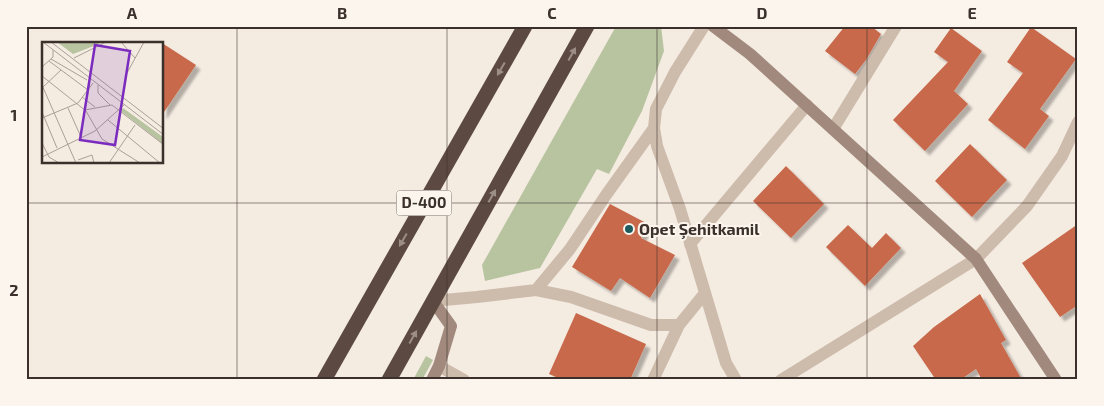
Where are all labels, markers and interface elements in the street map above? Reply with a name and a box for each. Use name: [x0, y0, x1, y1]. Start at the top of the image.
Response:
text: A: [127, 3, 138, 22]
text: B: [337, 3, 347, 22]
text: C: [547, 3, 557, 22]
text: D: [757, 3, 768, 22]
text: E: [967, 3, 977, 22]
inset map: [42, 42, 164, 164]
one-way arrow: [567, 47, 576, 60]
one-way arrow: [496, 62, 505, 75]
text: 1: [11, 105, 17, 124]
one-way arrow: [488, 189, 497, 202]
road number: D-400: [396, 190, 452, 216]
place label: Opet Şehitkamil: [639, 219, 760, 240]
marker: Opet Şehitkamil: [623, 223, 635, 235]
one-way arrow: [399, 234, 408, 247]
text: 2: [9, 280, 19, 299]
one-way arrow: [409, 330, 417, 345]

